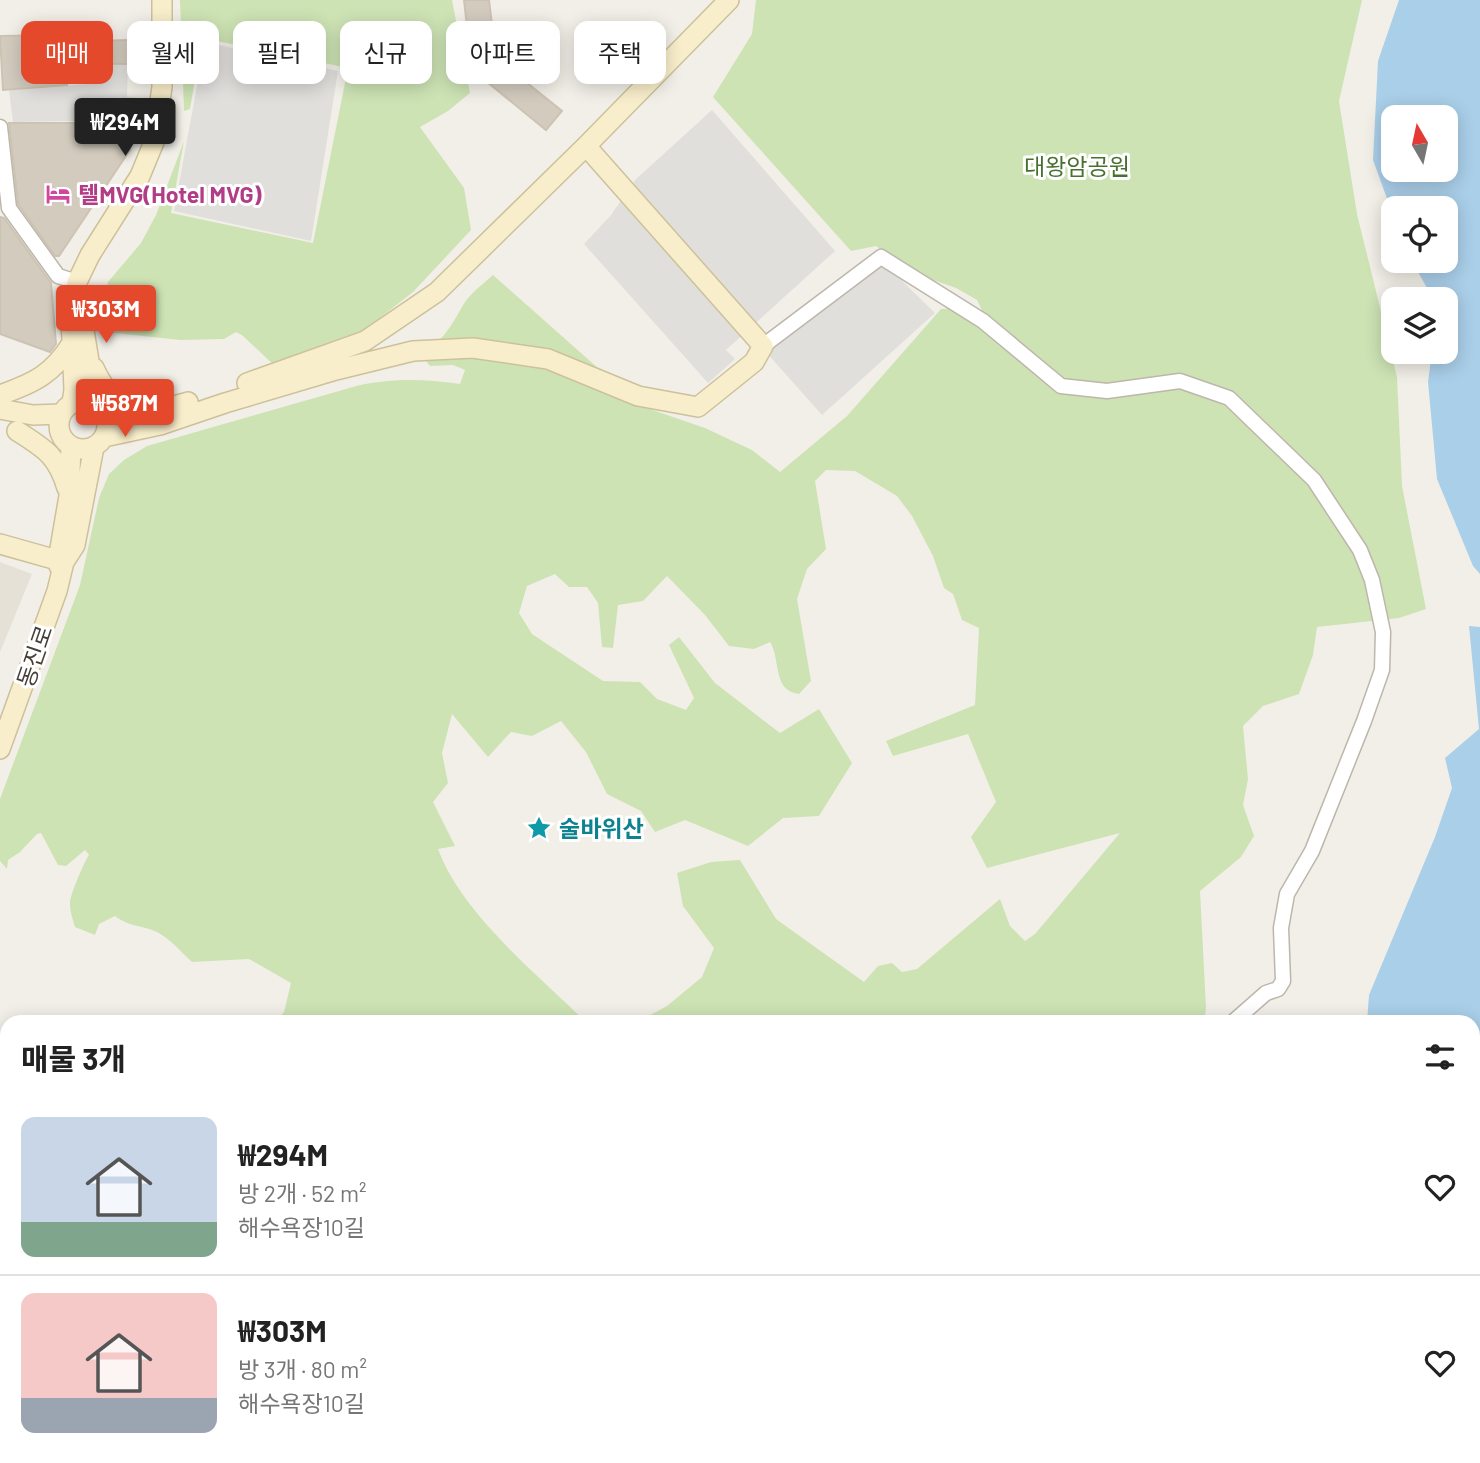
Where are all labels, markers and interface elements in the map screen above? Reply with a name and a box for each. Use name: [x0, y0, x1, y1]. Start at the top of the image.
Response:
chip: 매매: [21, 21, 113, 84]
chip: 월세: [127, 21, 219, 84]
chip: 필터: [233, 21, 326, 84]
chip: 신규: [340, 21, 432, 84]
chip: 아파트: [446, 21, 560, 84]
chip: 주택: [574, 21, 666, 84]
pin: ₩294M: [76, 99, 174, 158]
north arrow: [1381, 105, 1458, 182]
map controls: [1381, 105, 1458, 364]
text: ₩294M: [90, 107, 160, 135]
park label: 대왕암공원: [1024, 152, 1130, 180]
hotel icon: 텔MVG(Hotel MVG): [44, 180, 72, 208]
place label: 텔MVG(Hotel MVG): [78, 180, 262, 208]
button: locate: [1381, 196, 1458, 273]
pin: ₩303M: [57, 286, 155, 345]
button: layers: [1381, 287, 1458, 364]
text: ₩303M: [72, 294, 140, 322]
pin: ₩587M: [76, 380, 174, 439]
text: ₩587M: [92, 388, 158, 416]
street label: 동진로: [10, 621, 58, 691]
place icon: 술바위산: [525, 814, 553, 842]
place label: 술바위산: [559, 814, 644, 842]
icon: filters: [1421, 1038, 1459, 1076]
text: 매물 3개: [21, 1040, 126, 1076]
text: ₩294M: [238, 1136, 328, 1172]
icon: home: [77, 1145, 161, 1229]
icon: heart: [1421, 1168, 1459, 1206]
text: 방 2개 · 52 m²: [238, 1179, 367, 1207]
text: 해수욕장10길: [238, 1213, 365, 1241]
text: ₩303M: [238, 1312, 327, 1348]
icon: home: [77, 1321, 161, 1405]
icon: heart: [1421, 1344, 1459, 1382]
text: 방 3개 · 80 m²: [238, 1355, 367, 1383]
text: 해수욕장10길: [238, 1389, 365, 1417]

